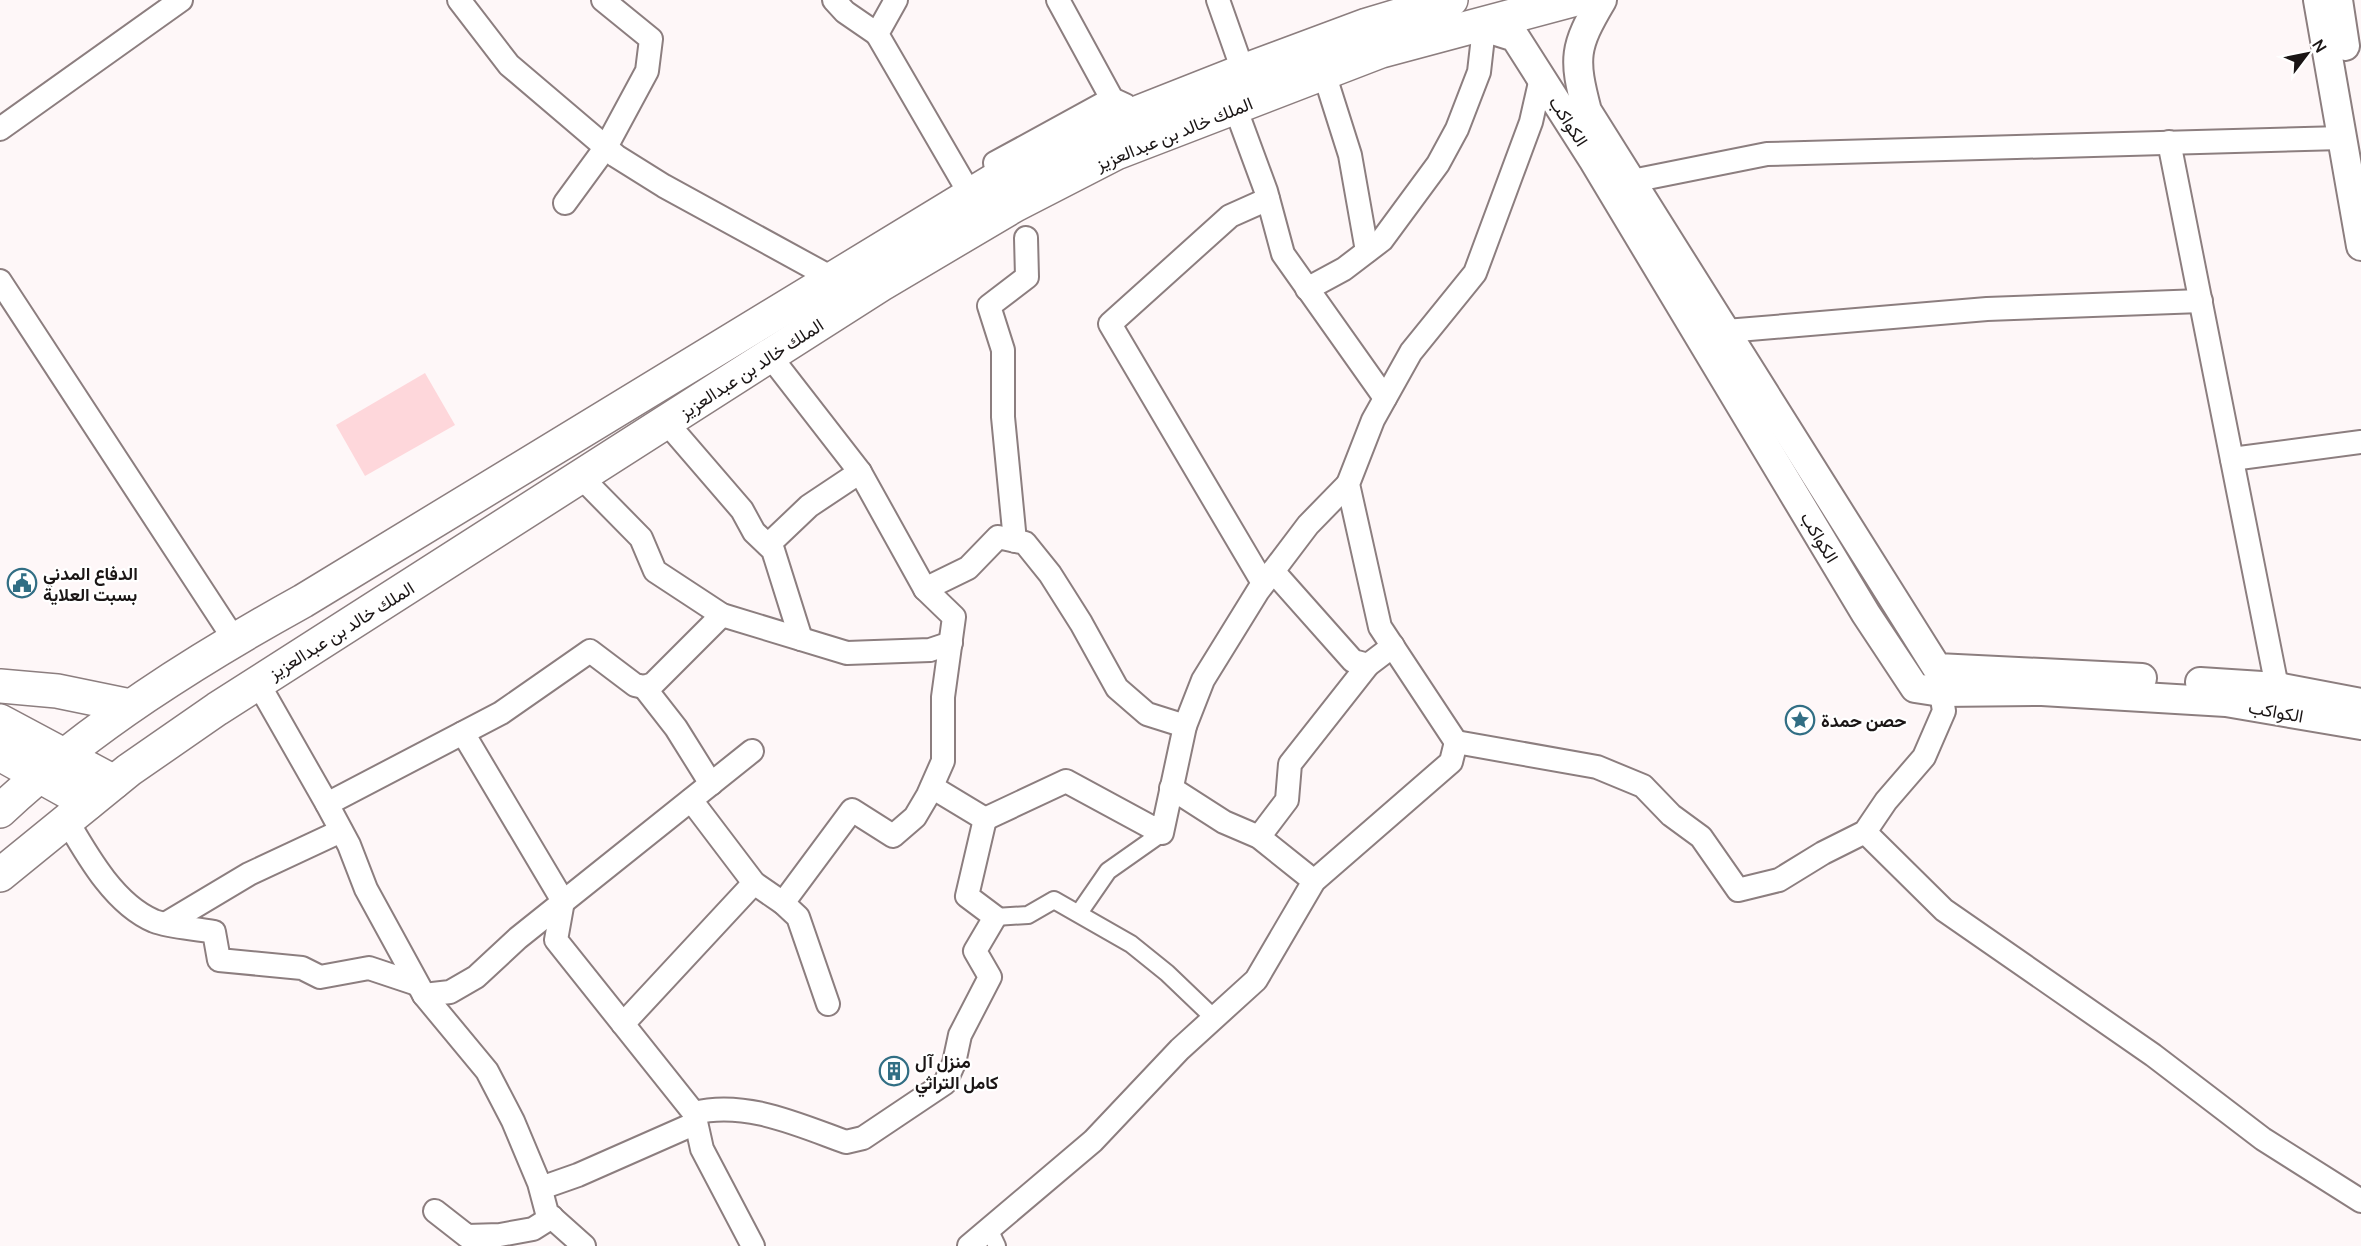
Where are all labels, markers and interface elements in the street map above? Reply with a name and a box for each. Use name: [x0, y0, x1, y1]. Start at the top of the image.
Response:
north arrow: [2277, 24, 2337, 84]
text: N: [2307, 35, 2332, 57]
street label: الملك خالد بن عبدالعزيز: [1091, 91, 1256, 176]
street label: الكواكب: [1544, 91, 1594, 151]
street label: الملك خالد بن عبدالعزيز: [673, 312, 828, 424]
street label: الكواكب: [1795, 507, 1845, 567]
place label: الدفاع المدني بسبت العلاية: [43, 561, 138, 606]
public building icon: الدفاع المدني بسبت العلاية: [6, 567, 38, 599]
street label: الملك خالد بن عبدالعزيز: [263, 575, 418, 685]
street label: الكواكب: [2247, 694, 2305, 728]
place icon: حصن حمدة: [1784, 704, 1816, 736]
place label: حصن حمدة: [1821, 708, 1907, 732]
place label: منزل آل كامل التراثي: [915, 1049, 998, 1098]
building icon: منزل آل كامل التراثي: [878, 1055, 910, 1087]

